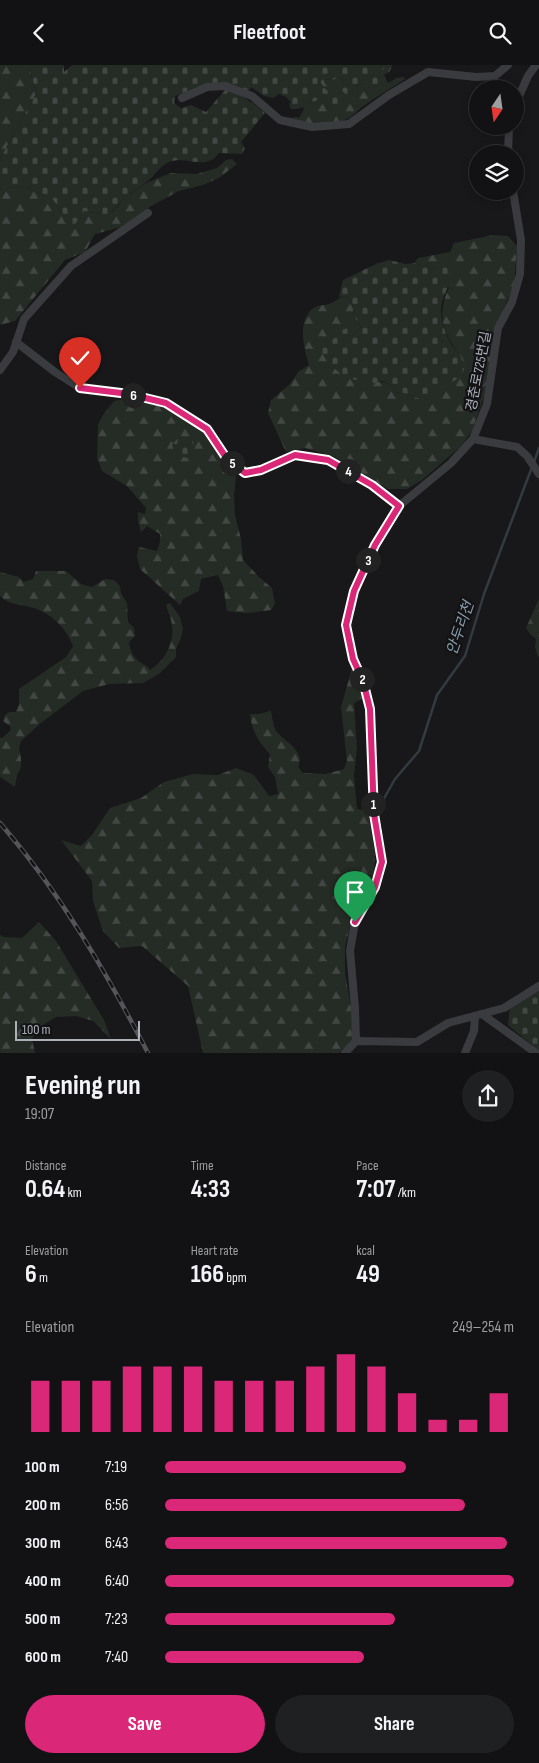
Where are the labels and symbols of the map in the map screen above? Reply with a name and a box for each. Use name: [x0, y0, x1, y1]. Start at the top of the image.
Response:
north arrow: [469, 80, 524, 135]
street label: 경춘로725번길: [462, 330, 495, 413]
pin: [59, 337, 101, 388]
pin: 6: [120, 383, 146, 407]
pin: 5: [220, 451, 244, 475]
pin: 4: [336, 459, 360, 483]
pin: 3: [356, 547, 380, 573]
water label: 안두리천: [443, 597, 479, 657]
pin: 2: [350, 667, 374, 691]
pin: 1: [360, 791, 386, 817]
pin: [334, 871, 376, 922]
scale bar: [15, 1018, 140, 1041]

